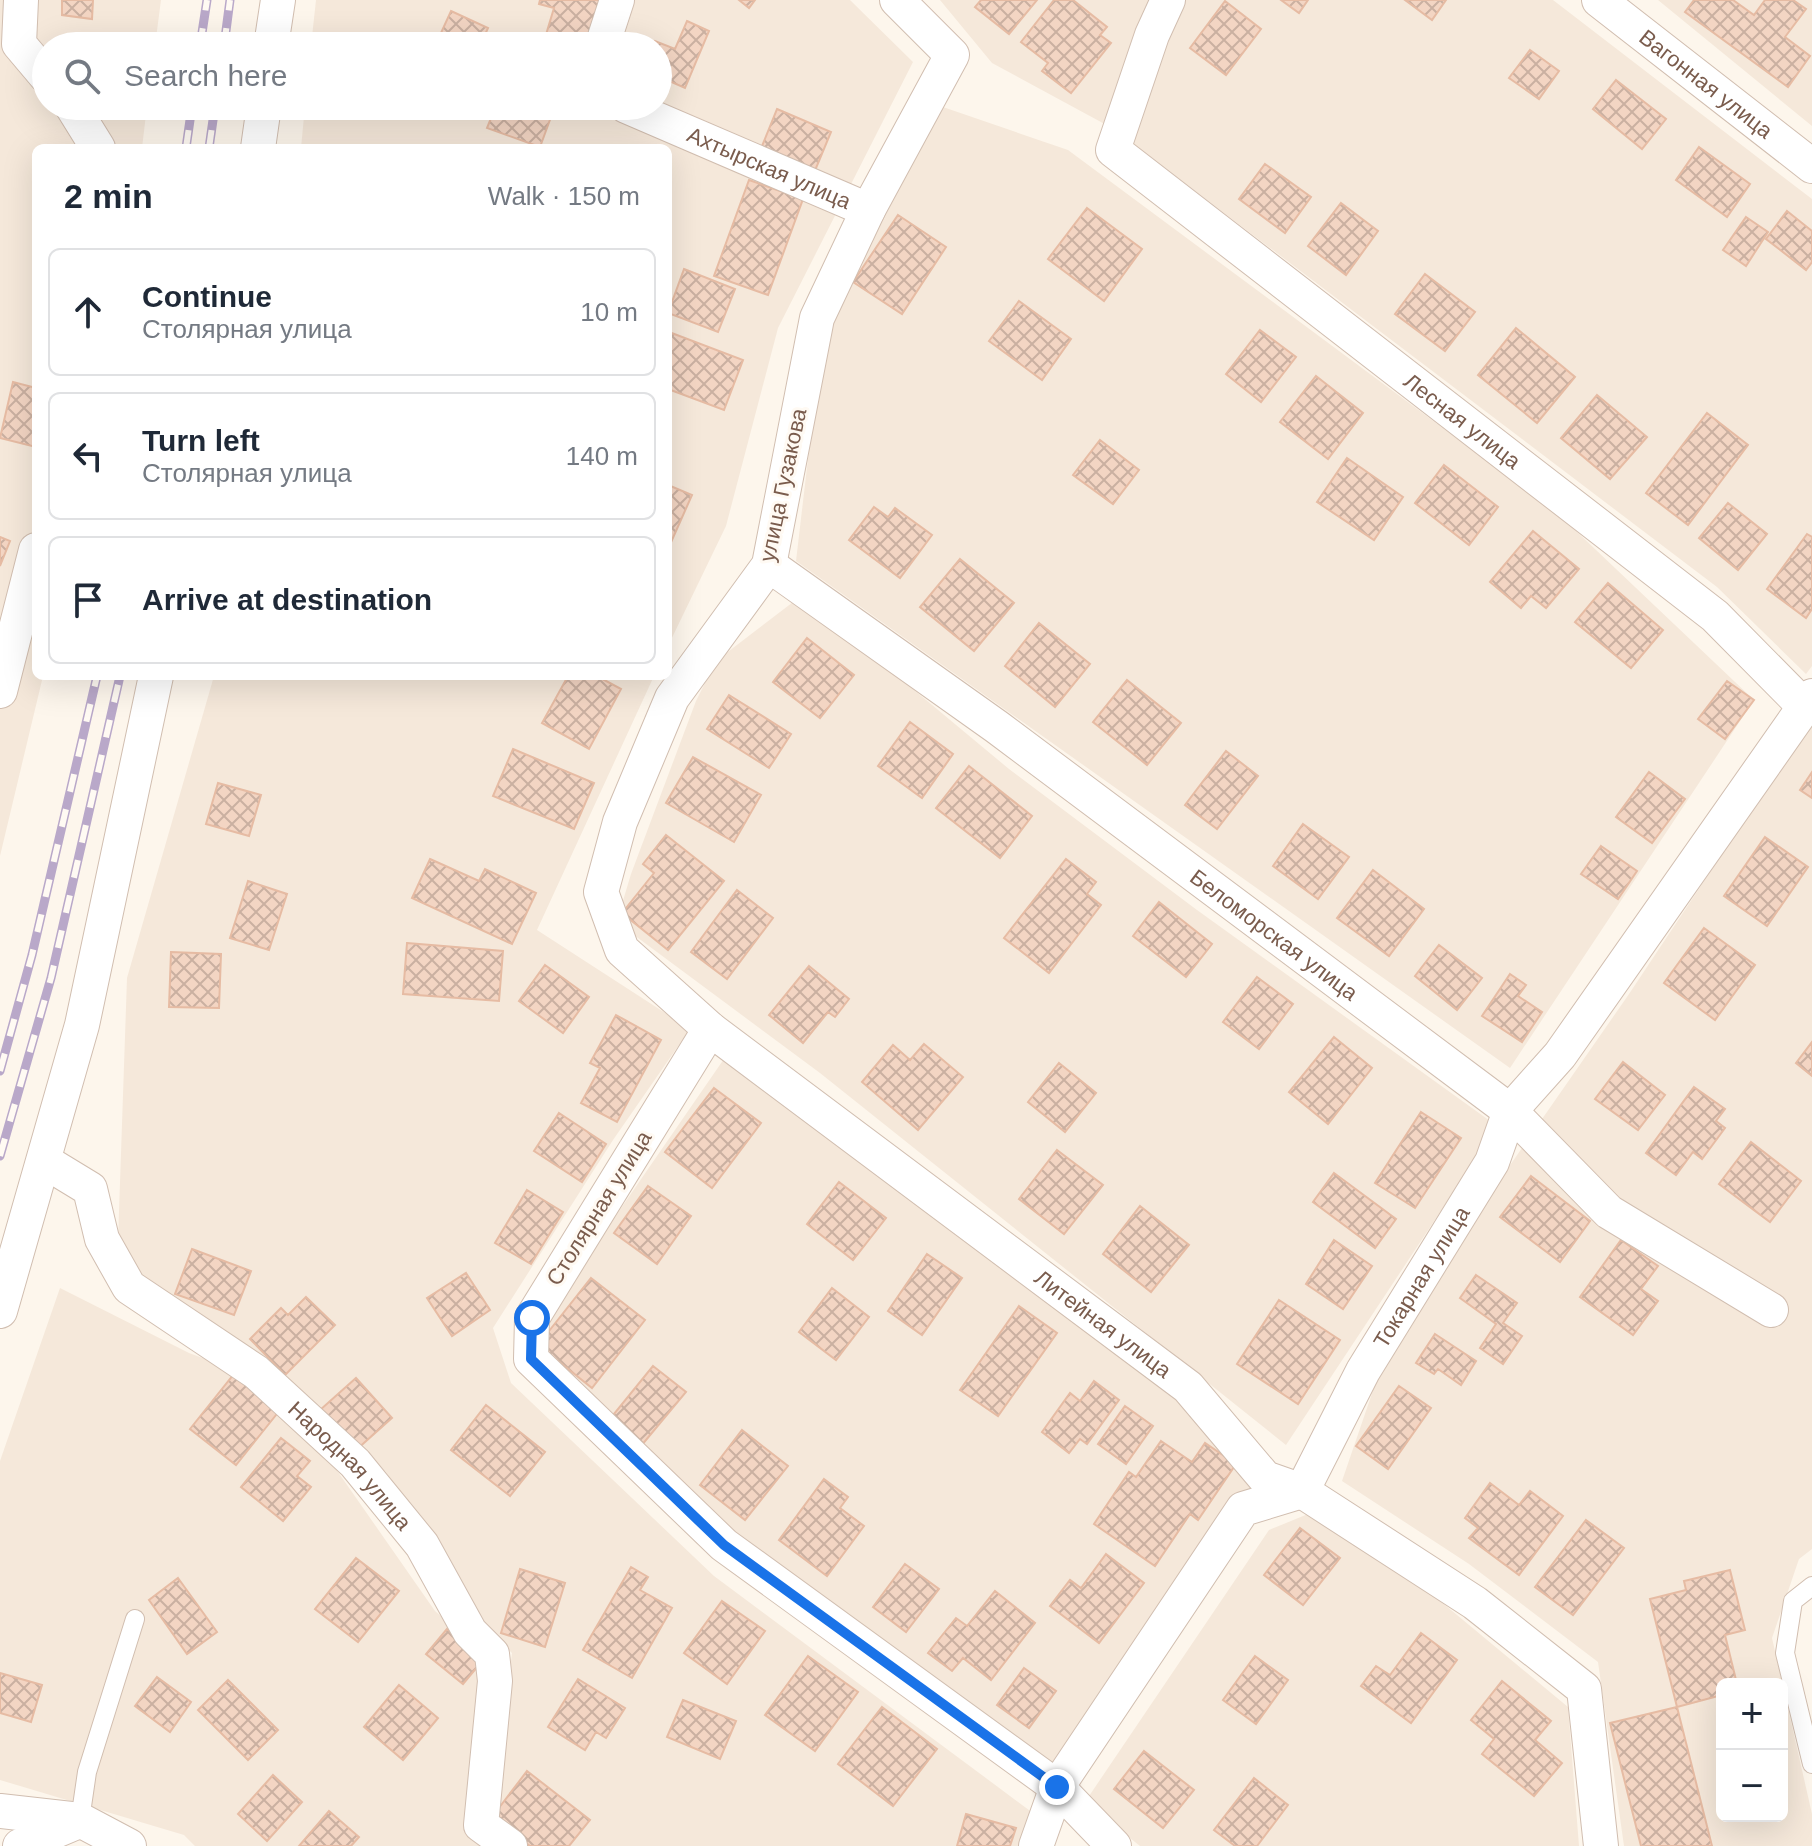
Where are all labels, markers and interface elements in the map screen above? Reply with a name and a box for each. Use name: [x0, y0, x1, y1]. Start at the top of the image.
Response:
street label: Вагонная улица: [1635, 24, 1778, 144]
search box: [32, 32, 672, 120]
icon: search: [60, 54, 104, 98]
text: Search here: [124, 59, 287, 92]
street label: Ахтырская улица: [684, 121, 856, 214]
text: 2 min: [64, 177, 153, 215]
text: Walk · 150 m: [488, 181, 640, 211]
text: Continue: [142, 280, 272, 313]
icon: ahead: [66, 290, 110, 334]
text: 10 m: [580, 297, 638, 327]
text: Столярная улица: [142, 314, 352, 344]
street label: Лесная улица: [1399, 368, 1526, 474]
street label: улица Гузакова: [755, 405, 812, 564]
text: Turn left: [142, 424, 260, 457]
icon: left: [66, 434, 110, 478]
text: 140 m: [566, 441, 638, 471]
text: Столярная улица: [142, 458, 352, 488]
icon: arrive: [66, 578, 110, 622]
text: Arrive at destination: [142, 583, 432, 616]
street label: Беломорская улица: [1186, 864, 1364, 1006]
street label: Столярная улица: [541, 1126, 657, 1290]
street label: Токарная улица: [1368, 1201, 1475, 1352]
street label: Литейная улица: [1030, 1264, 1177, 1383]
route start: [514, 1300, 550, 1336]
street label: Народная улица: [284, 1396, 417, 1535]
map controls: [1716, 1678, 1788, 1822]
button: +: [1716, 1678, 1788, 1750]
button: −: [1716, 1750, 1788, 1822]
route end: [1039, 1769, 1075, 1805]

